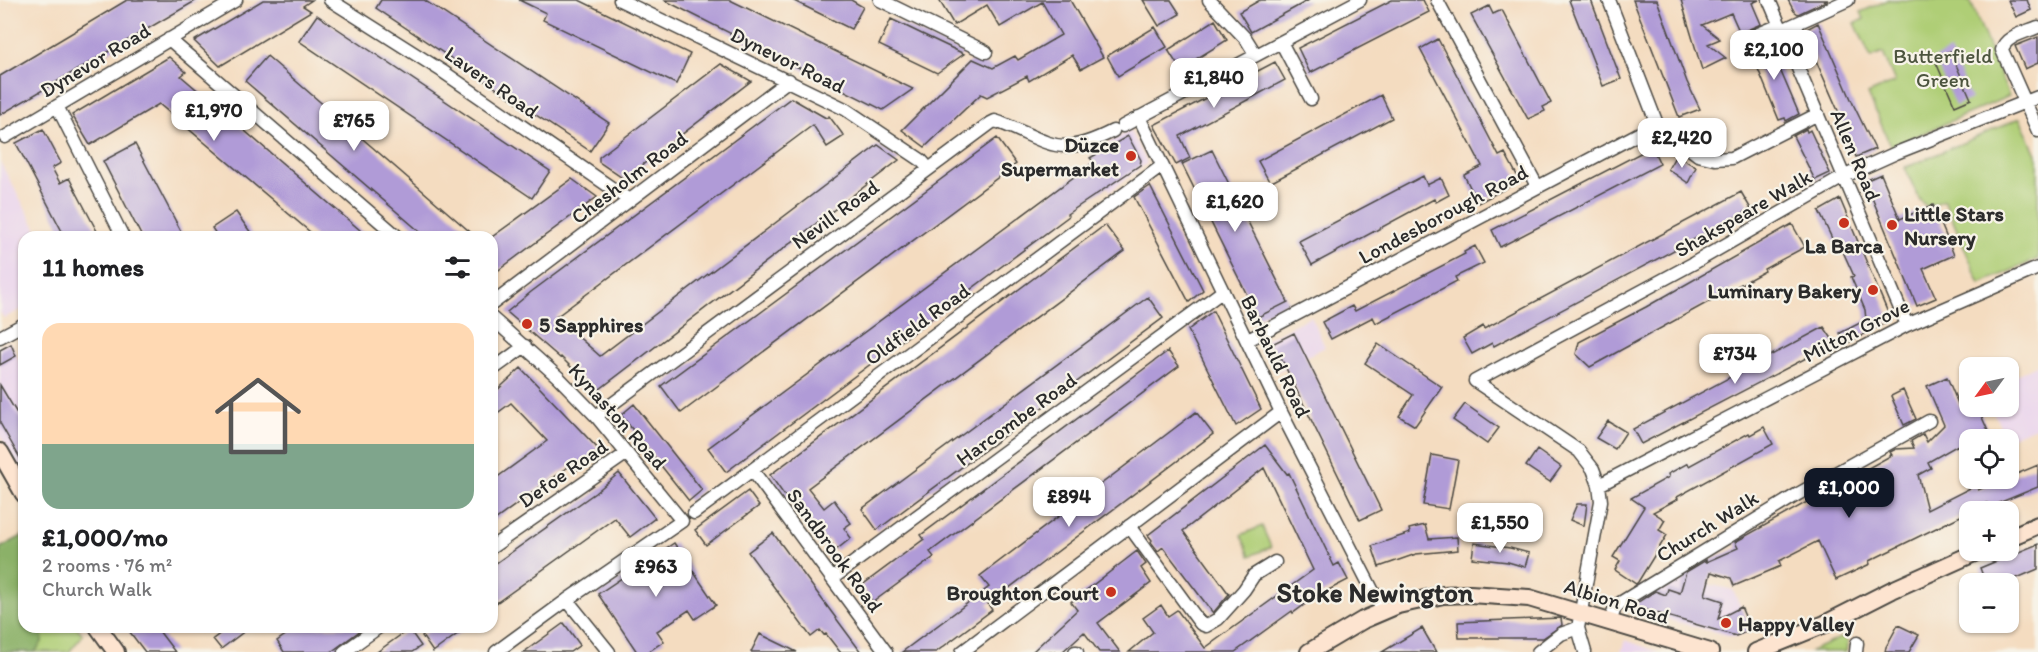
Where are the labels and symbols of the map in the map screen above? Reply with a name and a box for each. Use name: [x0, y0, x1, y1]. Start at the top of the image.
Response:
street label: Dynevor Road: [35, 17, 155, 103]
street label: Dynevor Road: [727, 22, 849, 98]
pin: £2,100: [1725, 30, 1823, 81]
street label: Lavers Road: [440, 40, 544, 124]
park label: Butterfield Green: [1893, 43, 1993, 92]
pin: £1,840: [1165, 58, 1263, 109]
pin: £1,970: [165, 91, 263, 142]
pin: £765: [318, 101, 390, 152]
street label: Allen Road: [1825, 105, 1887, 205]
pin: £2,420: [1633, 118, 1731, 169]
street label: Chesholm Road: [566, 125, 693, 229]
place label: Düzce Supermarket: [1001, 132, 1119, 182]
marker: Düzce Supermarket: [1124, 149, 1138, 163]
street label: Londesborough Road: [1354, 159, 1532, 269]
street label: Shakspeare Walk: [1670, 164, 1816, 262]
street label: Nevill Road: [786, 174, 884, 254]
pin: £1,620: [1186, 182, 1284, 233]
place label: Little Stars Nursery: [1904, 201, 2004, 251]
marker: La Barca: [1837, 216, 1851, 230]
marker: Little Stars Nursery: [1885, 218, 1899, 232]
place label: La Barca: [1805, 233, 1884, 258]
street label: Oldfield Road: [860, 278, 974, 370]
place label: Luminary Bakery: [1708, 278, 1861, 304]
marker: Luminary Bakery: [1866, 283, 1880, 297]
street label: Barbauld Road: [1236, 291, 1316, 421]
street label: Milton Grove: [1799, 292, 1913, 368]
place label: 5 Sapphires: [539, 312, 643, 338]
marker: 5 Sapphires: [520, 317, 534, 331]
pin: £734: [1699, 334, 1771, 385]
north arrow: [1959, 357, 2019, 417]
street label: Kynaston Road: [564, 358, 673, 475]
street label: Harcombe Road: [951, 367, 1081, 471]
street label: Defoe Road: [514, 433, 613, 513]
pin: £1,000: [1800, 468, 1898, 519]
pin: £894: [1033, 477, 1105, 528]
street label: Sandbrook Road: [782, 483, 889, 617]
street label: Church Walk: [1651, 485, 1763, 567]
pin: £1,550: [1451, 503, 1549, 554]
pin: £963: [620, 547, 692, 598]
street label: Albion Road: [1561, 573, 1673, 629]
district label: Stoke Newington: [1277, 576, 1474, 609]
place label: Broughton Court: [947, 580, 1099, 606]
marker: Broughton Court: [1104, 585, 1118, 599]
place label: Happy Valley: [1738, 611, 1855, 637]
marker: Happy Valley: [1719, 616, 1733, 630]

